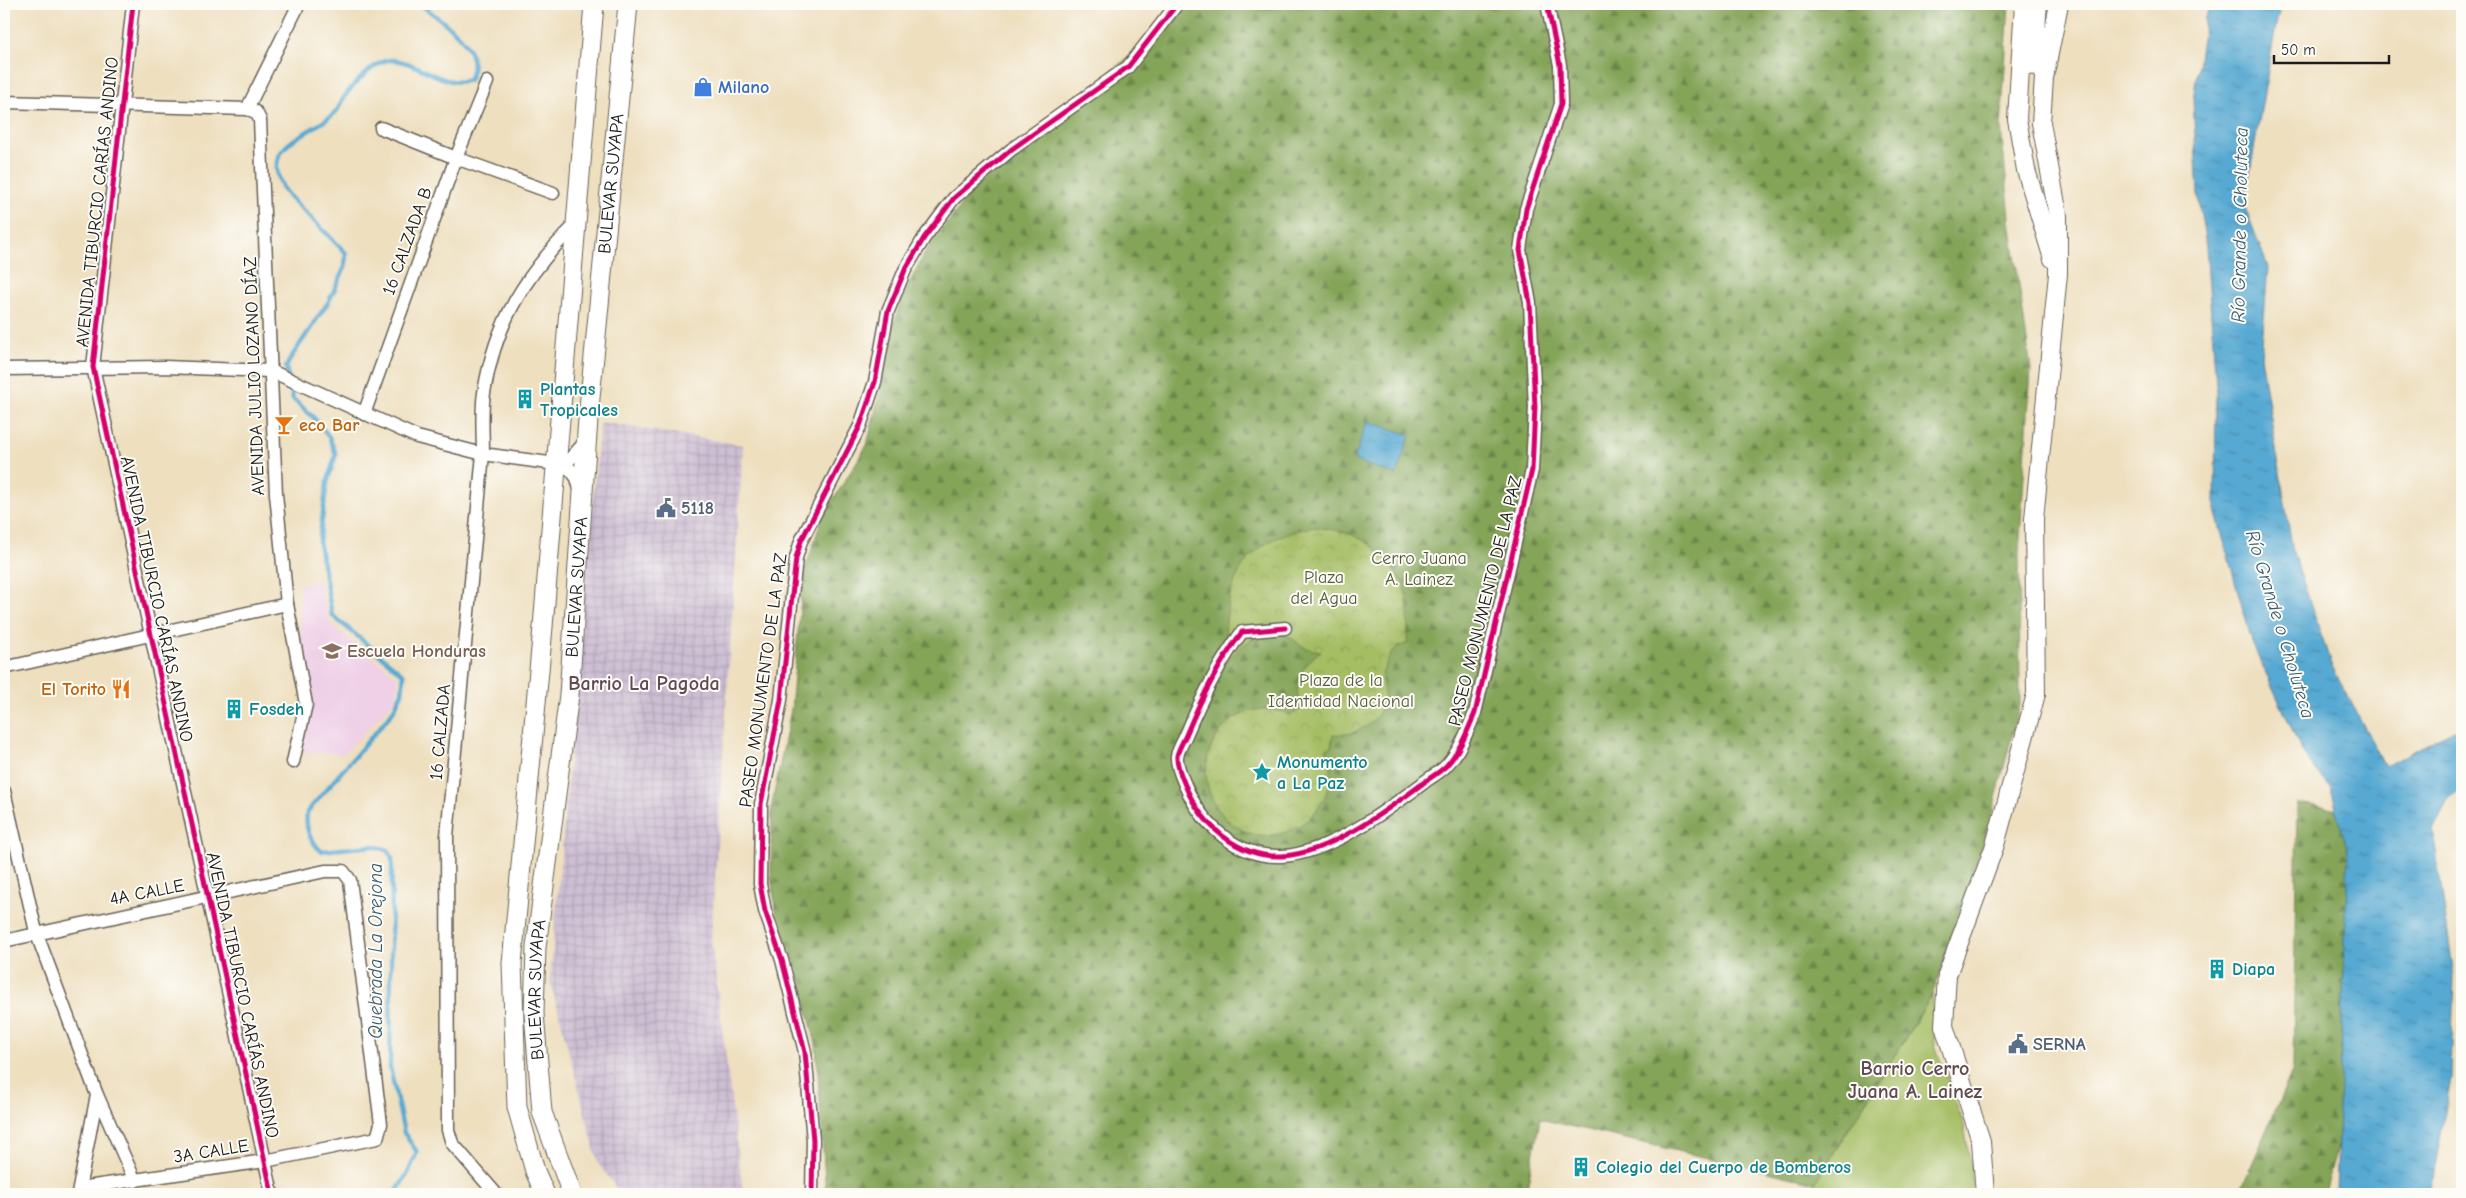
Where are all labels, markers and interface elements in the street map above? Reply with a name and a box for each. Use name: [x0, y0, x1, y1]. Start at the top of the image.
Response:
scale bar: [2274, 32, 2388, 64]
text: 50 m: [2281, 41, 2316, 59]
street label: AVENIDA TIBURCIO CARÍAS ANDINO: [71, 56, 123, 348]
shop icon: Milano: [692, 76, 714, 98]
place label: Milano: [718, 77, 769, 98]
street label: BULEVAR SUYAPA: [594, 112, 628, 255]
water label: Río Grande o Choluteca: [2227, 127, 2253, 323]
street label: 16 CALZADA B: [378, 184, 437, 298]
street label: AVENIDA JULIO LOZANO DÍAZ: [239, 256, 269, 496]
place label: Plantas Tropicales: [540, 379, 618, 421]
building icon: Plantas Tropicales: [514, 388, 536, 410]
bar icon: eco Bar: [273, 414, 295, 436]
place label: eco Bar: [299, 415, 360, 436]
street label: AVENIDA TIBURCIO CARÍAS ANDINO: [116, 454, 198, 744]
street label: PASEO MONUMENTO DE LA PAZ: [1444, 474, 1527, 728]
public building icon: 5118: [655, 497, 677, 519]
place label: 5118: [681, 498, 714, 519]
street label: BULEVAR SUYAPA: [562, 516, 592, 658]
water label: Río Grande o Choluteca: [2241, 528, 2319, 721]
park label: Cerro Juana A. Lainez: [1371, 548, 1467, 590]
street label: PASEO MONUMENTO DE LA PAZ: [735, 551, 792, 809]
park label: Plaza del Agua: [1291, 567, 1358, 609]
school or university icon: Escuela Honduras: [321, 640, 343, 662]
place label: Escuela Honduras: [347, 641, 486, 662]
park label: Plaza de la Identidad Nacional: [1268, 670, 1414, 712]
district label: Barrio La Pagoda: [568, 672, 720, 695]
restaurant icon: El Torito: [110, 678, 132, 700]
place label: El Torito: [41, 679, 106, 700]
street label: 16 CALZADA: [426, 683, 455, 781]
building icon: Fosdeh: [223, 698, 245, 720]
place label: Fosdeh: [249, 699, 304, 720]
place label: Monumento a La Paz: [1277, 752, 1368, 794]
place icon: Monumento a La Paz: [1251, 761, 1273, 783]
street label: AVENIDA TIBURCIO CARÍAS ANDINO: [202, 850, 284, 1140]
water label: Quebrada La Orejona: [365, 863, 387, 1039]
street label: 4A CALLE: [108, 875, 186, 910]
street label: BULEVAR SUYAPA: [524, 918, 551, 1061]
building icon: Diapa: [2206, 958, 2228, 980]
place label: Diapa: [2232, 959, 2275, 980]
public building icon: SERNA: [2007, 1033, 2029, 1055]
place label: SERNA: [2033, 1034, 2086, 1055]
district label: Barrio Cerro Juana A. Lainez: [1848, 1057, 1983, 1103]
street label: 3A CALLE: [172, 1135, 250, 1168]
building icon: Colegio del Cuerpo de Bomberos: [1570, 1156, 1592, 1178]
place label: Colegio del Cuerpo de Bomberos: [1596, 1157, 1851, 1178]

